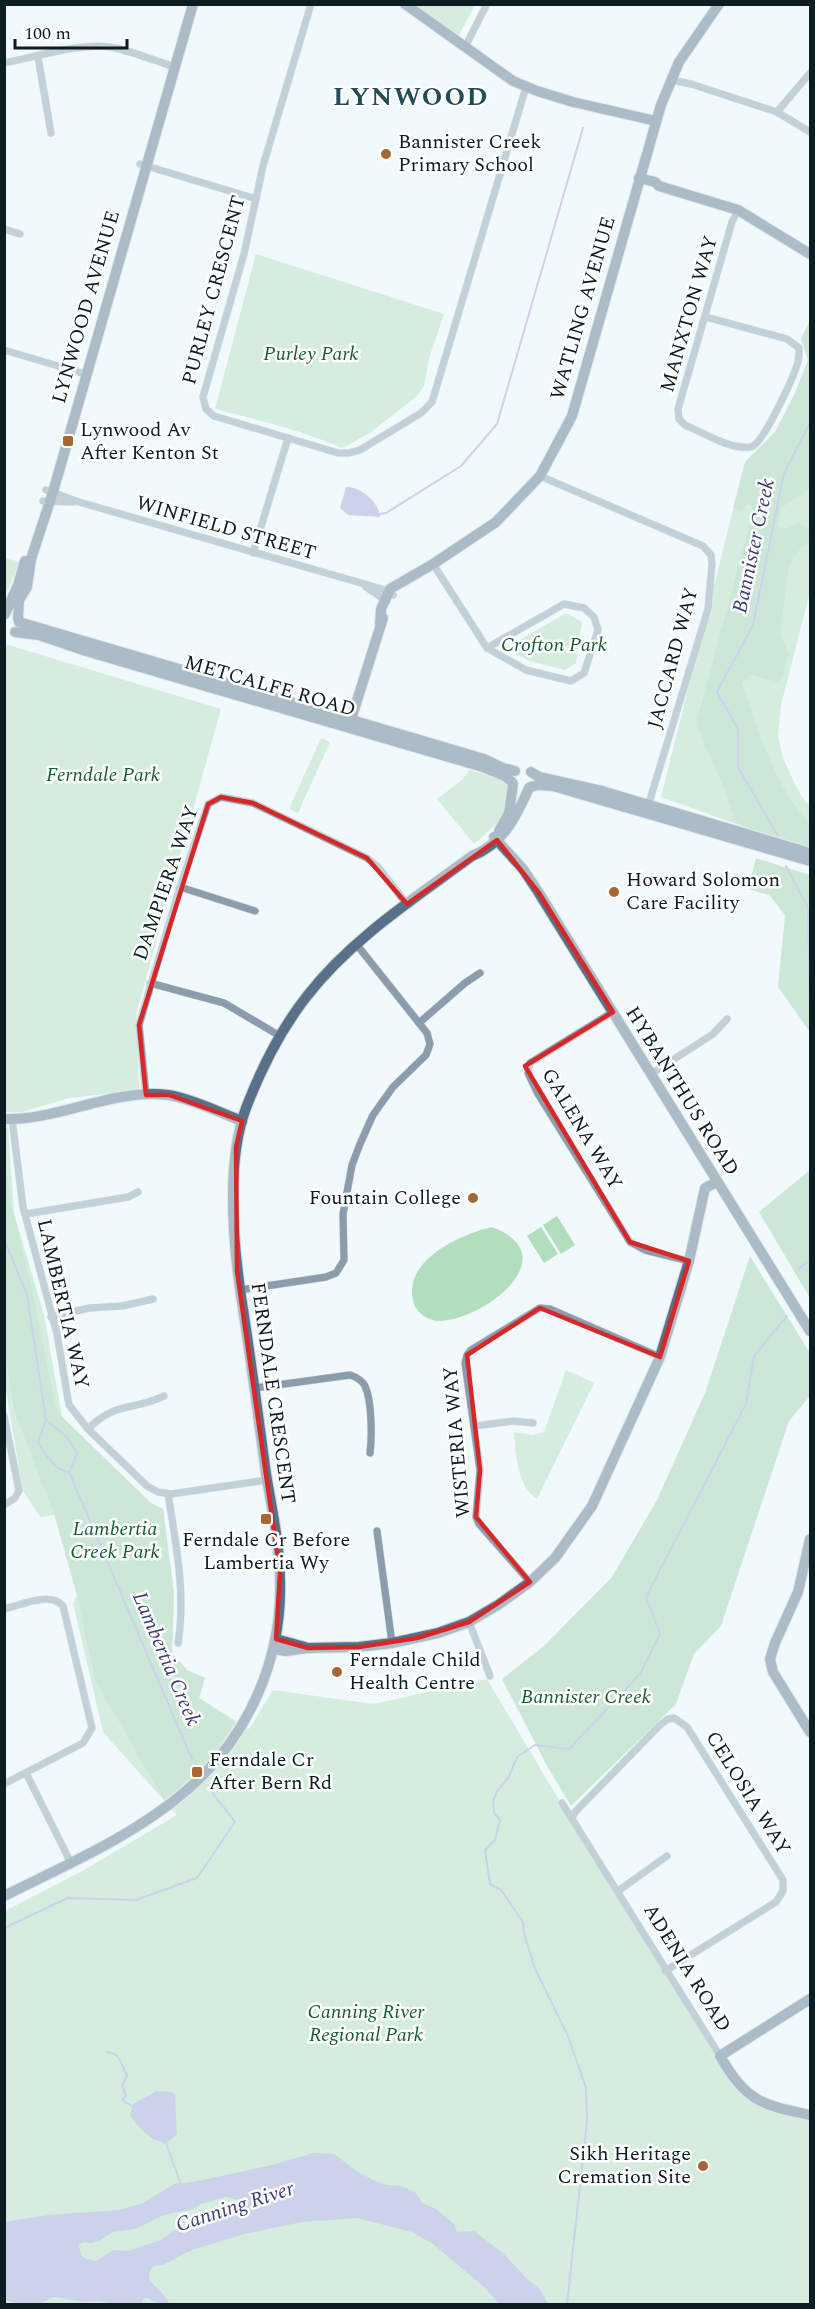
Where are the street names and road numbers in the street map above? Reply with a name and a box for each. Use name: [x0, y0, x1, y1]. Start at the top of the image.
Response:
street label: PURLEY CRESCENT: [174, 192, 254, 388]
street label: LYNWOOD AVENUE: [44, 207, 128, 407]
street label: WATLING AVENUE: [542, 213, 624, 403]
street label: MANXTON WAY: [652, 232, 726, 396]
street label: WINFIELD STREET: [132, 488, 320, 568]
street label: JACCARD WAY: [640, 584, 706, 732]
street label: METCALFE ROAD: [181, 647, 359, 725]
street label: DAMPIERA WAY: [125, 801, 207, 965]
street label: HYBANTHUS ROAD: [618, 1000, 746, 1182]
street label: GALENA WAY: [534, 1062, 630, 1196]
street label: LAMBERTIA WAY: [29, 1216, 97, 1392]
street label: FERNDALE CRESCENT: [243, 1280, 303, 1506]
street label: WISTERIA WAY: [435, 1365, 479, 1519]
street label: CELOSIA WAY: [698, 1725, 798, 1861]
street label: ADENIA ROAD: [635, 1898, 739, 2038]

